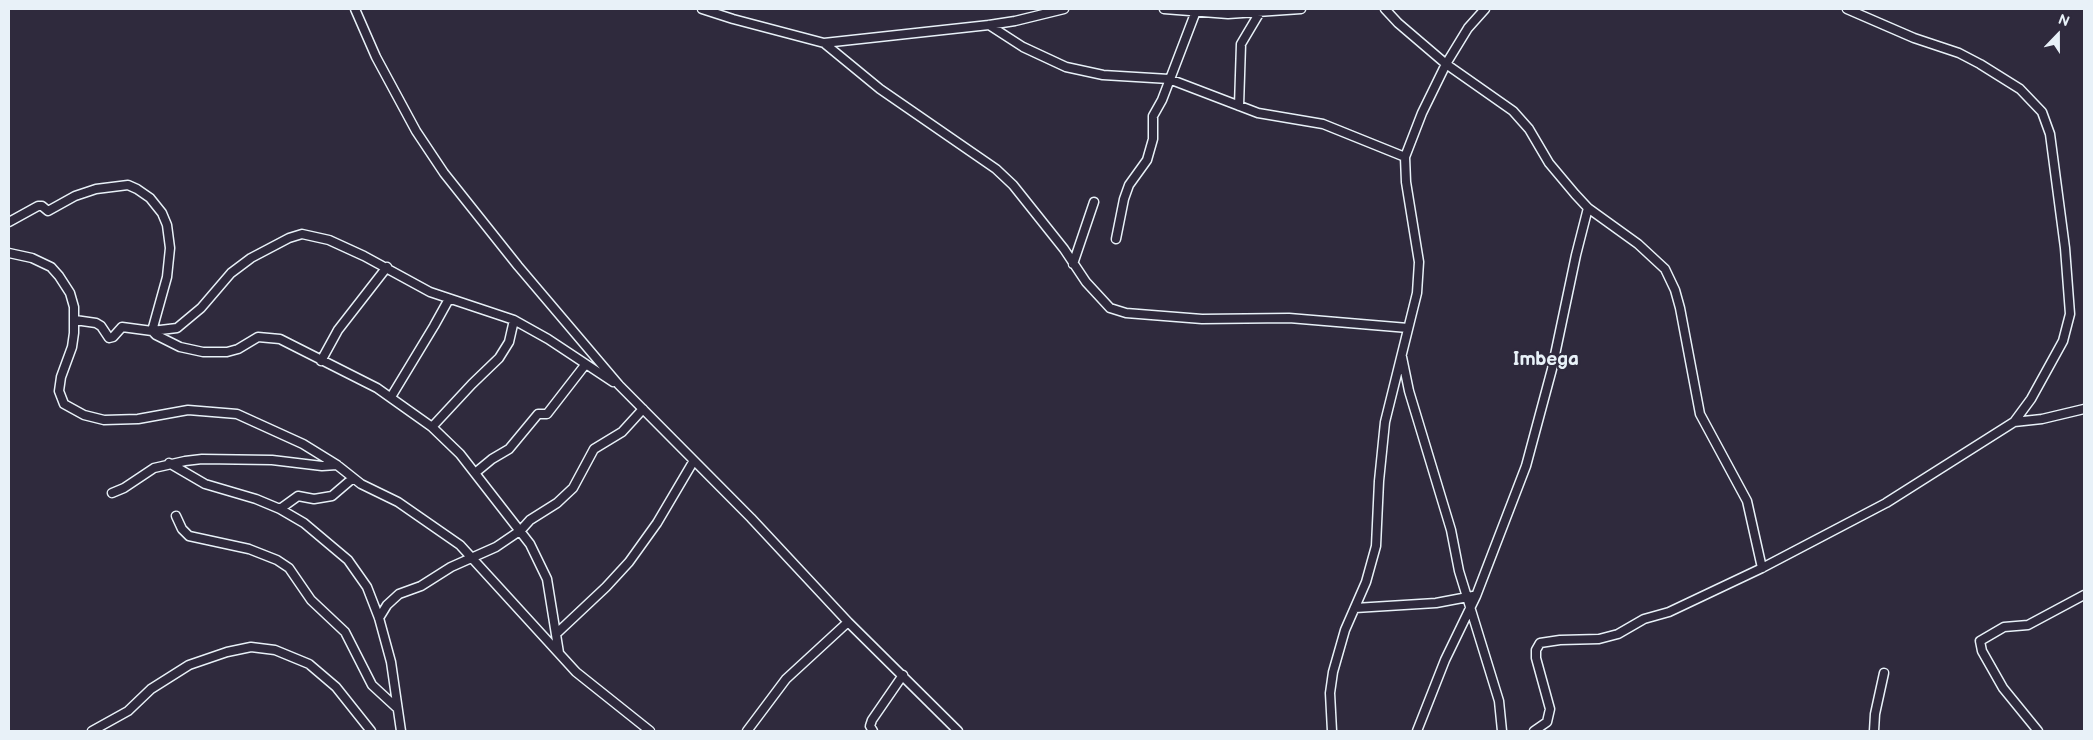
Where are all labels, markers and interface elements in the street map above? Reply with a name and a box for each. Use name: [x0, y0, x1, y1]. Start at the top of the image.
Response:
north arrow: [2033, 10, 2083, 60]
text: N: [2056, 11, 2072, 30]
district label: Imbega: [1513, 349, 1579, 371]

